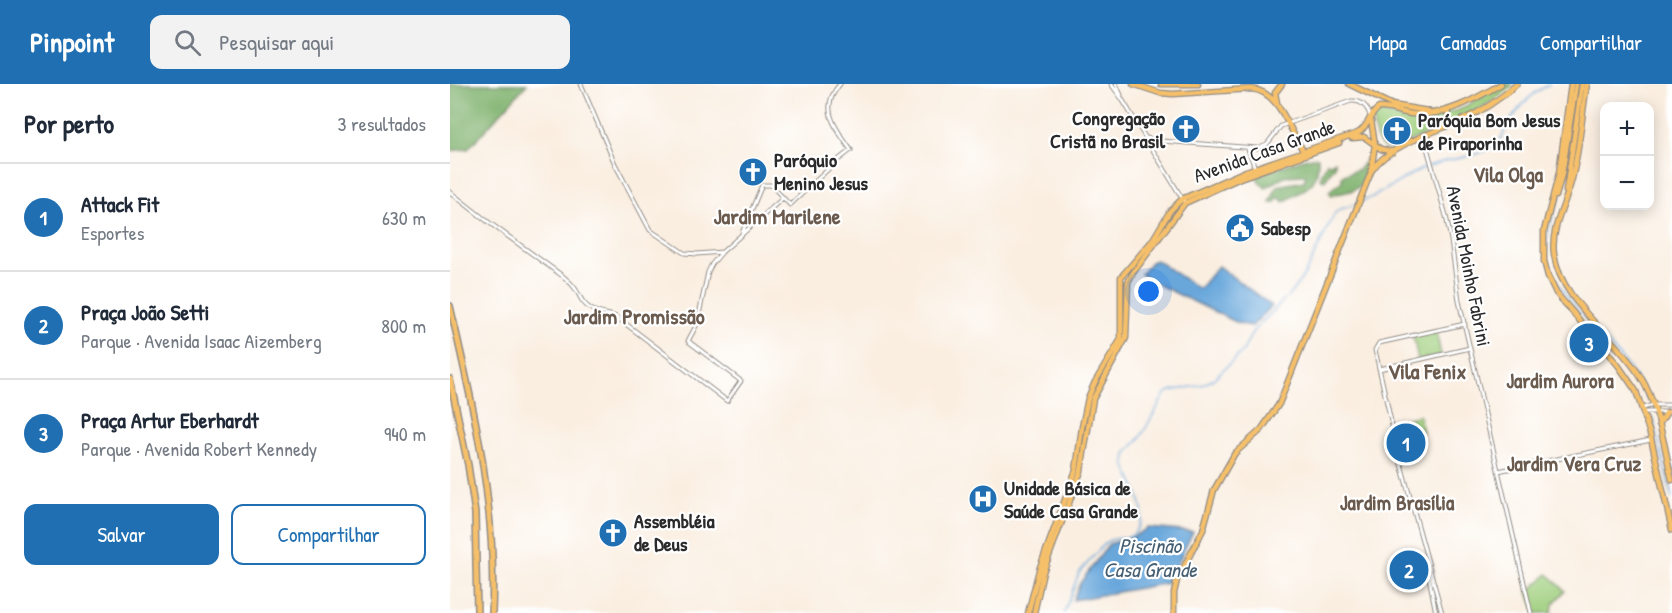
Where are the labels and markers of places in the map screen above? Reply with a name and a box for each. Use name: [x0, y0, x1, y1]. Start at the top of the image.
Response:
place label: Congregação Cristã no Brasil: [1050, 104, 1166, 154]
place label: Paróquia Bom Jesus de Piraporinha: [1418, 106, 1561, 157]
church icon: Congregação Cristã no Brasil: [1170, 113, 1202, 145]
church icon: Paróquia Bom Jesus de Piraporinha: [1381, 115, 1413, 147]
place label: Paróquio Menino Jesus: [774, 146, 868, 196]
church icon: Paróquio Menino Jesus: [737, 156, 769, 188]
public building icon: Sabesp: [1224, 212, 1256, 244]
place label: Sabesp: [1261, 214, 1311, 242]
pin: 3: [1570, 320, 1608, 366]
pin: 1: [1386, 420, 1426, 466]
place label: Unidade Básica de Saúde Casa Grande: [1004, 474, 1138, 524]
hospital icon: Unidade Básica de Saúde Casa Grande: [967, 483, 999, 515]
place label: Assembléia de Deus: [634, 507, 715, 557]
church icon: Assembléia de Deus: [597, 517, 629, 549]
pin: 2: [1390, 548, 1428, 592]

